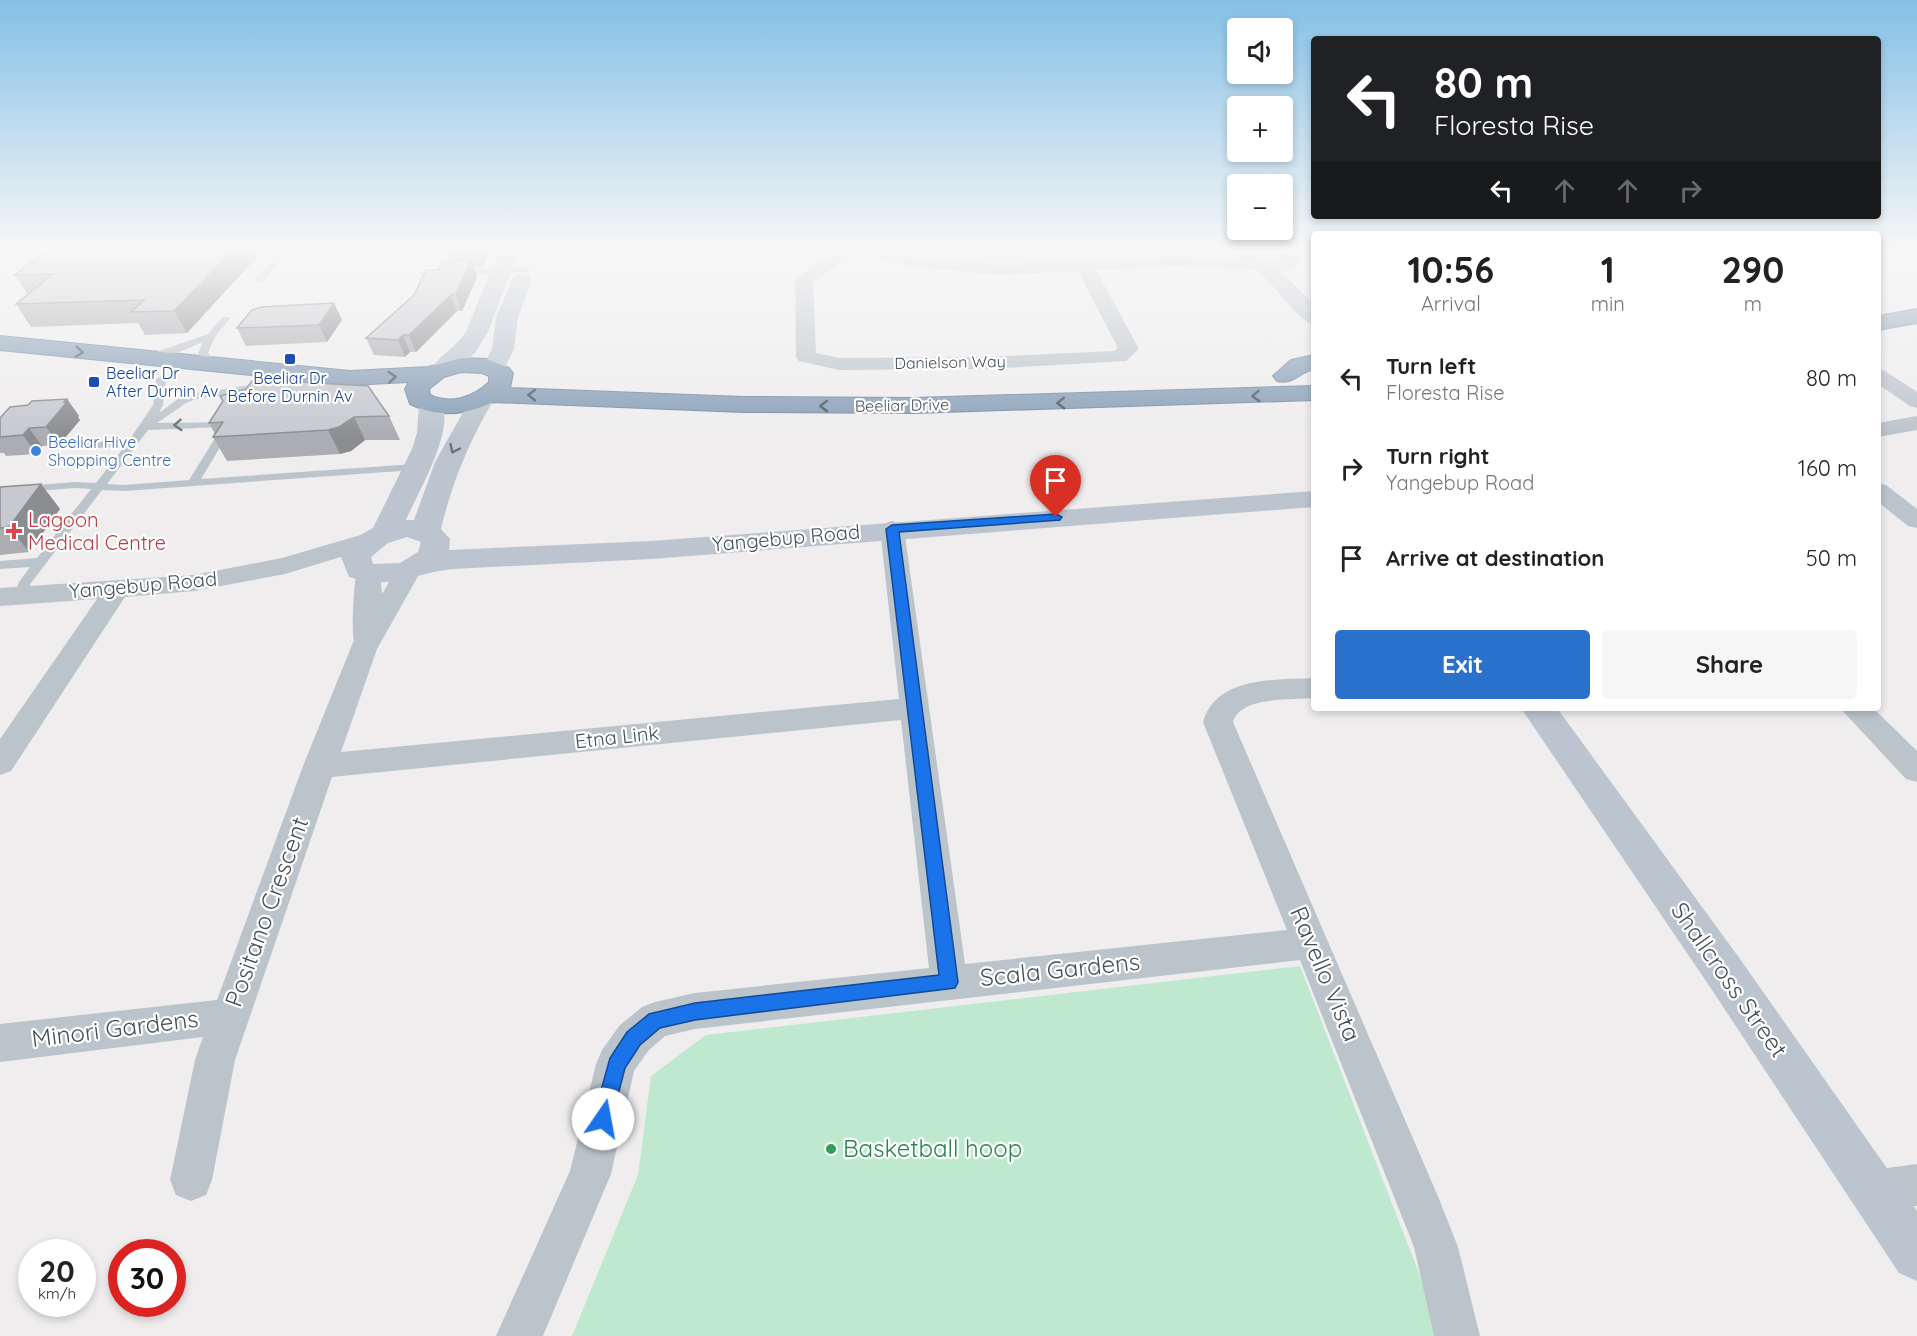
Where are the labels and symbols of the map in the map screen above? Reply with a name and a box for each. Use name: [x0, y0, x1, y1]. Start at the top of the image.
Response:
one-way arrow: [74, 345, 84, 358]
street label: Danielson Way: [894, 351, 1006, 373]
marker: Beeliar Dr Before Durnin Av: [283, 352, 297, 366]
place label: Beeliar Dr After Durnin Av: [106, 363, 219, 401]
place label: Beeliar Dr Before Durnin Av: [228, 368, 352, 406]
one-way arrow: [387, 371, 396, 384]
marker: Beeliar Dr After Durnin Av: [87, 375, 101, 389]
one-way arrow: [528, 389, 537, 401]
one-way arrow: [1251, 389, 1260, 402]
street label: Beeliar Drive: [855, 394, 949, 416]
one-way arrow: [1056, 396, 1065, 409]
one-way arrow: [819, 400, 828, 412]
one-way arrow: [173, 418, 182, 431]
place label: Beeliar Hive Shopping Centre: [48, 432, 171, 470]
one-way arrow: [449, 442, 461, 453]
marker: Beeliar Hive Shopping Centre: [29, 444, 43, 458]
pin: [1030, 455, 1081, 517]
place label: Lagoon Medical Centre: [28, 507, 166, 555]
street label: Yangebup Road: [711, 519, 861, 556]
marker: Lagoon Medical Centre: [5, 522, 23, 540]
street label: Yangebup Road: [68, 566, 218, 603]
street label: Etna Link: [574, 720, 660, 753]
street label: Positano Crescent: [218, 813, 314, 1011]
street label: Shallcross Street: [1665, 896, 1795, 1063]
street label: Ravello Vista: [1284, 902, 1368, 1045]
street label: Scala Gardens: [978, 946, 1141, 992]
street label: Minori Gardens: [30, 1003, 200, 1053]
position arrow: [571, 1087, 635, 1151]
place label: Basketball hoop: [843, 1133, 1022, 1163]
marker: Basketball hoop: [824, 1142, 838, 1156]
speed limit sign: 30: [108, 1239, 186, 1317]

